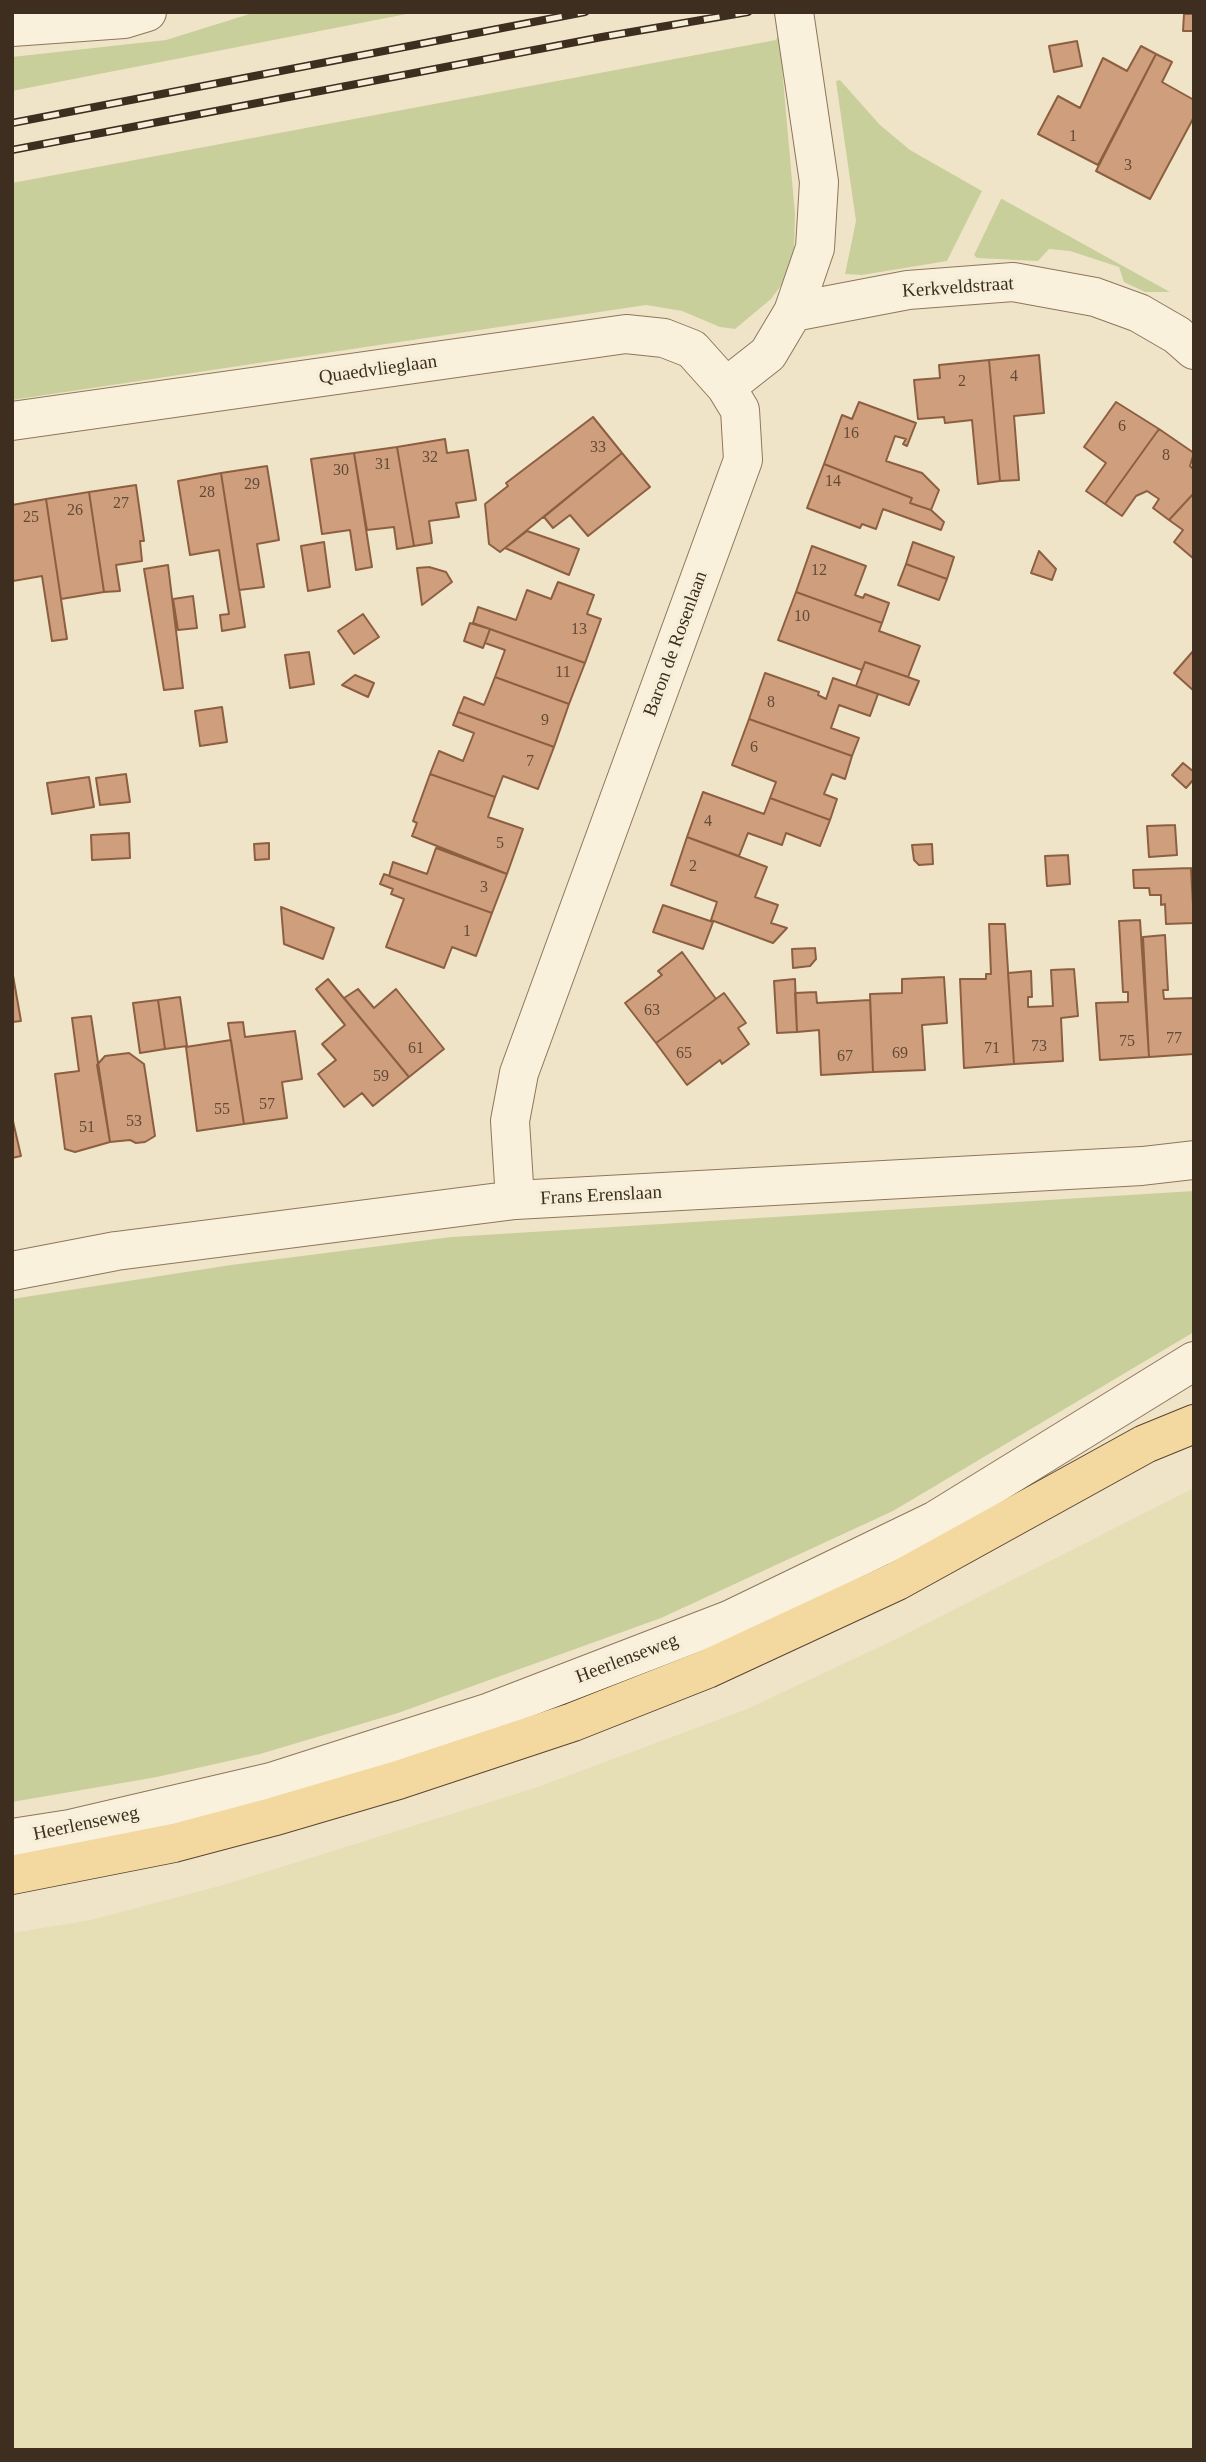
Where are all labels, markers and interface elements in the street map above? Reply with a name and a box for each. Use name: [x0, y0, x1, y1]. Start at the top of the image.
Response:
house number: 1: [1069, 127, 1077, 147]
house number: 3: [1124, 156, 1132, 176]
street label: Kerkveldstraat: [901, 273, 1015, 303]
street label: Quaedvlieglaan: [317, 350, 439, 390]
house number: 4: [1010, 367, 1018, 387]
house number: 2: [958, 372, 966, 392]
house number: 6: [1118, 417, 1126, 437]
house number: 16: [843, 424, 859, 444]
house number: 33: [590, 438, 606, 458]
house number: 8: [1162, 446, 1170, 466]
house number: 32: [422, 448, 438, 468]
house number: 31: [375, 455, 391, 475]
house number: 30: [333, 461, 349, 481]
house number: 14: [825, 472, 841, 492]
house number: 29: [244, 475, 260, 495]
house number: 28: [199, 483, 215, 503]
house number: 27: [113, 494, 129, 514]
house number: 26: [67, 501, 83, 521]
house number: 25: [23, 508, 39, 528]
house number: 12: [811, 561, 827, 581]
street label: Baron de Rosenlaan: [639, 568, 713, 720]
house number: 10: [794, 607, 810, 627]
house number: 13: [571, 620, 587, 640]
house number: 11: [555, 663, 571, 683]
house number: 8: [767, 693, 775, 713]
house number: 9: [541, 711, 549, 731]
house number: 6: [750, 738, 758, 758]
house number: 7: [526, 752, 534, 772]
house number: 4: [704, 812, 712, 832]
house number: 5: [496, 834, 504, 854]
house number: 2: [689, 857, 697, 877]
house number: 3: [480, 878, 488, 898]
house number: 1: [463, 922, 471, 942]
house number: 63: [644, 1001, 660, 1021]
house number: 77: [1166, 1029, 1182, 1049]
house number: 75: [1119, 1032, 1135, 1052]
house number: 73: [1031, 1037, 1047, 1057]
house number: 61: [408, 1039, 424, 1059]
house number: 71: [984, 1039, 1000, 1059]
house number: 65: [676, 1044, 692, 1064]
house number: 69: [892, 1044, 908, 1064]
house number: 67: [837, 1047, 853, 1067]
house number: 59: [373, 1067, 389, 1087]
house number: 57: [259, 1095, 275, 1115]
house number: 55: [214, 1100, 230, 1120]
house number: 53: [126, 1112, 142, 1132]
house number: 51: [79, 1118, 95, 1138]
street label: Frans Erenslaan: [540, 1181, 662, 1211]
street label: Heerlenseweg: [573, 1629, 681, 1689]
street label: Heerlenseweg: [31, 1802, 141, 1846]

